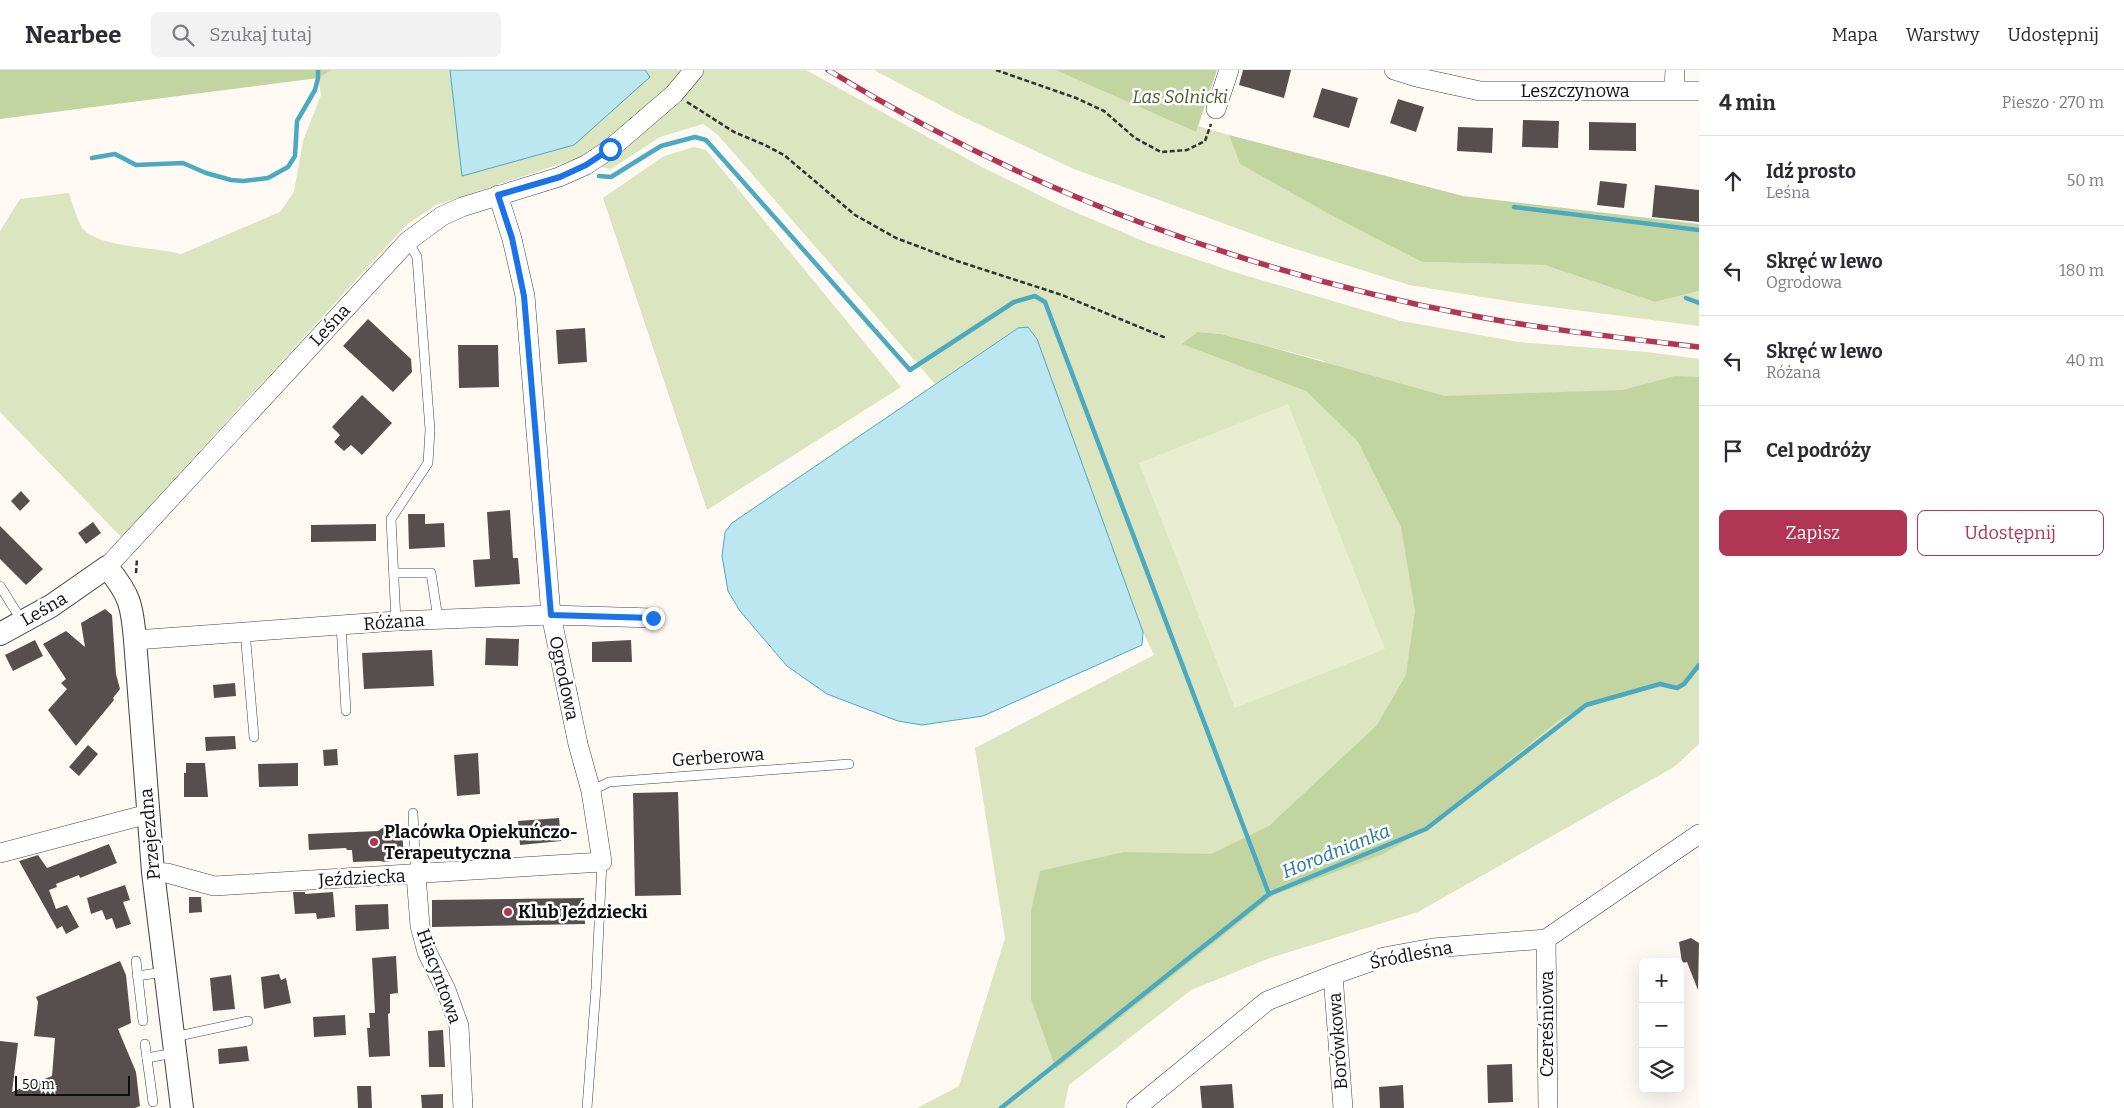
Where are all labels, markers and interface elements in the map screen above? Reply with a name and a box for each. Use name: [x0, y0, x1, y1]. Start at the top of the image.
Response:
search box: [151, 12, 501, 57]
text: Nearbee: [25, 21, 121, 49]
icon: search: [169, 21, 197, 49]
text: Szukaj tutaj: [209, 23, 312, 46]
text: Mapa: [1832, 24, 1878, 46]
text: Warstwy: [1906, 24, 1980, 46]
text: Udostępnij: [2008, 24, 2099, 46]
street label: Leszczynowa: [1520, 80, 1630, 102]
park label: Las Solnicki: [1132, 86, 1228, 108]
text: 4 min: [1719, 90, 1776, 116]
text: Pieszo · 270 m: [2002, 93, 2104, 112]
route start: [599, 138, 622, 161]
text: Idź prosto: [1766, 160, 1856, 183]
icon: ahead: [1719, 167, 1747, 195]
text: 50 m: [2067, 171, 2104, 190]
text: Leśna: [1766, 183, 1810, 202]
text: Skręć w lewo: [1766, 250, 1883, 273]
icon: left: [1719, 257, 1747, 285]
text: 180 m: [2059, 261, 2104, 280]
text: Ogrodowa: [1766, 273, 1842, 292]
street label: Leśna: [305, 299, 355, 351]
text: Skręć w lewo: [1766, 340, 1883, 363]
icon: left: [1719, 347, 1747, 375]
text: 40 m: [2066, 351, 2104, 370]
text: Różana: [1766, 363, 1821, 382]
icon: arrive: [1719, 437, 1747, 465]
text: Cel podróży: [1766, 439, 1871, 462]
button: Zapisz: [1719, 510, 1907, 556]
button: Udostępnij: [1917, 510, 2104, 556]
street label: Leśna: [17, 587, 71, 631]
route end: [642, 607, 665, 630]
street label: Różana: [363, 609, 426, 635]
street label: Ogrodowa: [544, 634, 584, 722]
street label: Gerberowa: [671, 743, 765, 771]
street label: Przejezdna: [135, 787, 165, 881]
water label: Horodnianka: [1279, 819, 1393, 883]
place label: Placówka Opiekuńczo- Terapeutyczna: [384, 821, 578, 864]
marker: Placówka Opiekuńczo- Terapeutyczna: [368, 836, 380, 848]
street label: Jeździecka: [317, 865, 406, 891]
place label: Klub Jeździecki: [518, 901, 648, 923]
marker: Klub Jeździecki: [502, 906, 514, 918]
street label: Hiacyntowa: [412, 926, 466, 1027]
street label: Śródleśna: [1368, 935, 1454, 974]
map controls: [1639, 958, 1684, 1093]
button: +: [1639, 958, 1684, 1003]
street label: Czereśniowa: [1536, 971, 1558, 1077]
street label: Borówkowa: [1324, 992, 1352, 1090]
button: −: [1639, 1003, 1684, 1048]
button: layers: [1639, 1048, 1684, 1093]
scale bar: [15, 1073, 130, 1096]
text: 50 m: [22, 1076, 55, 1093]

